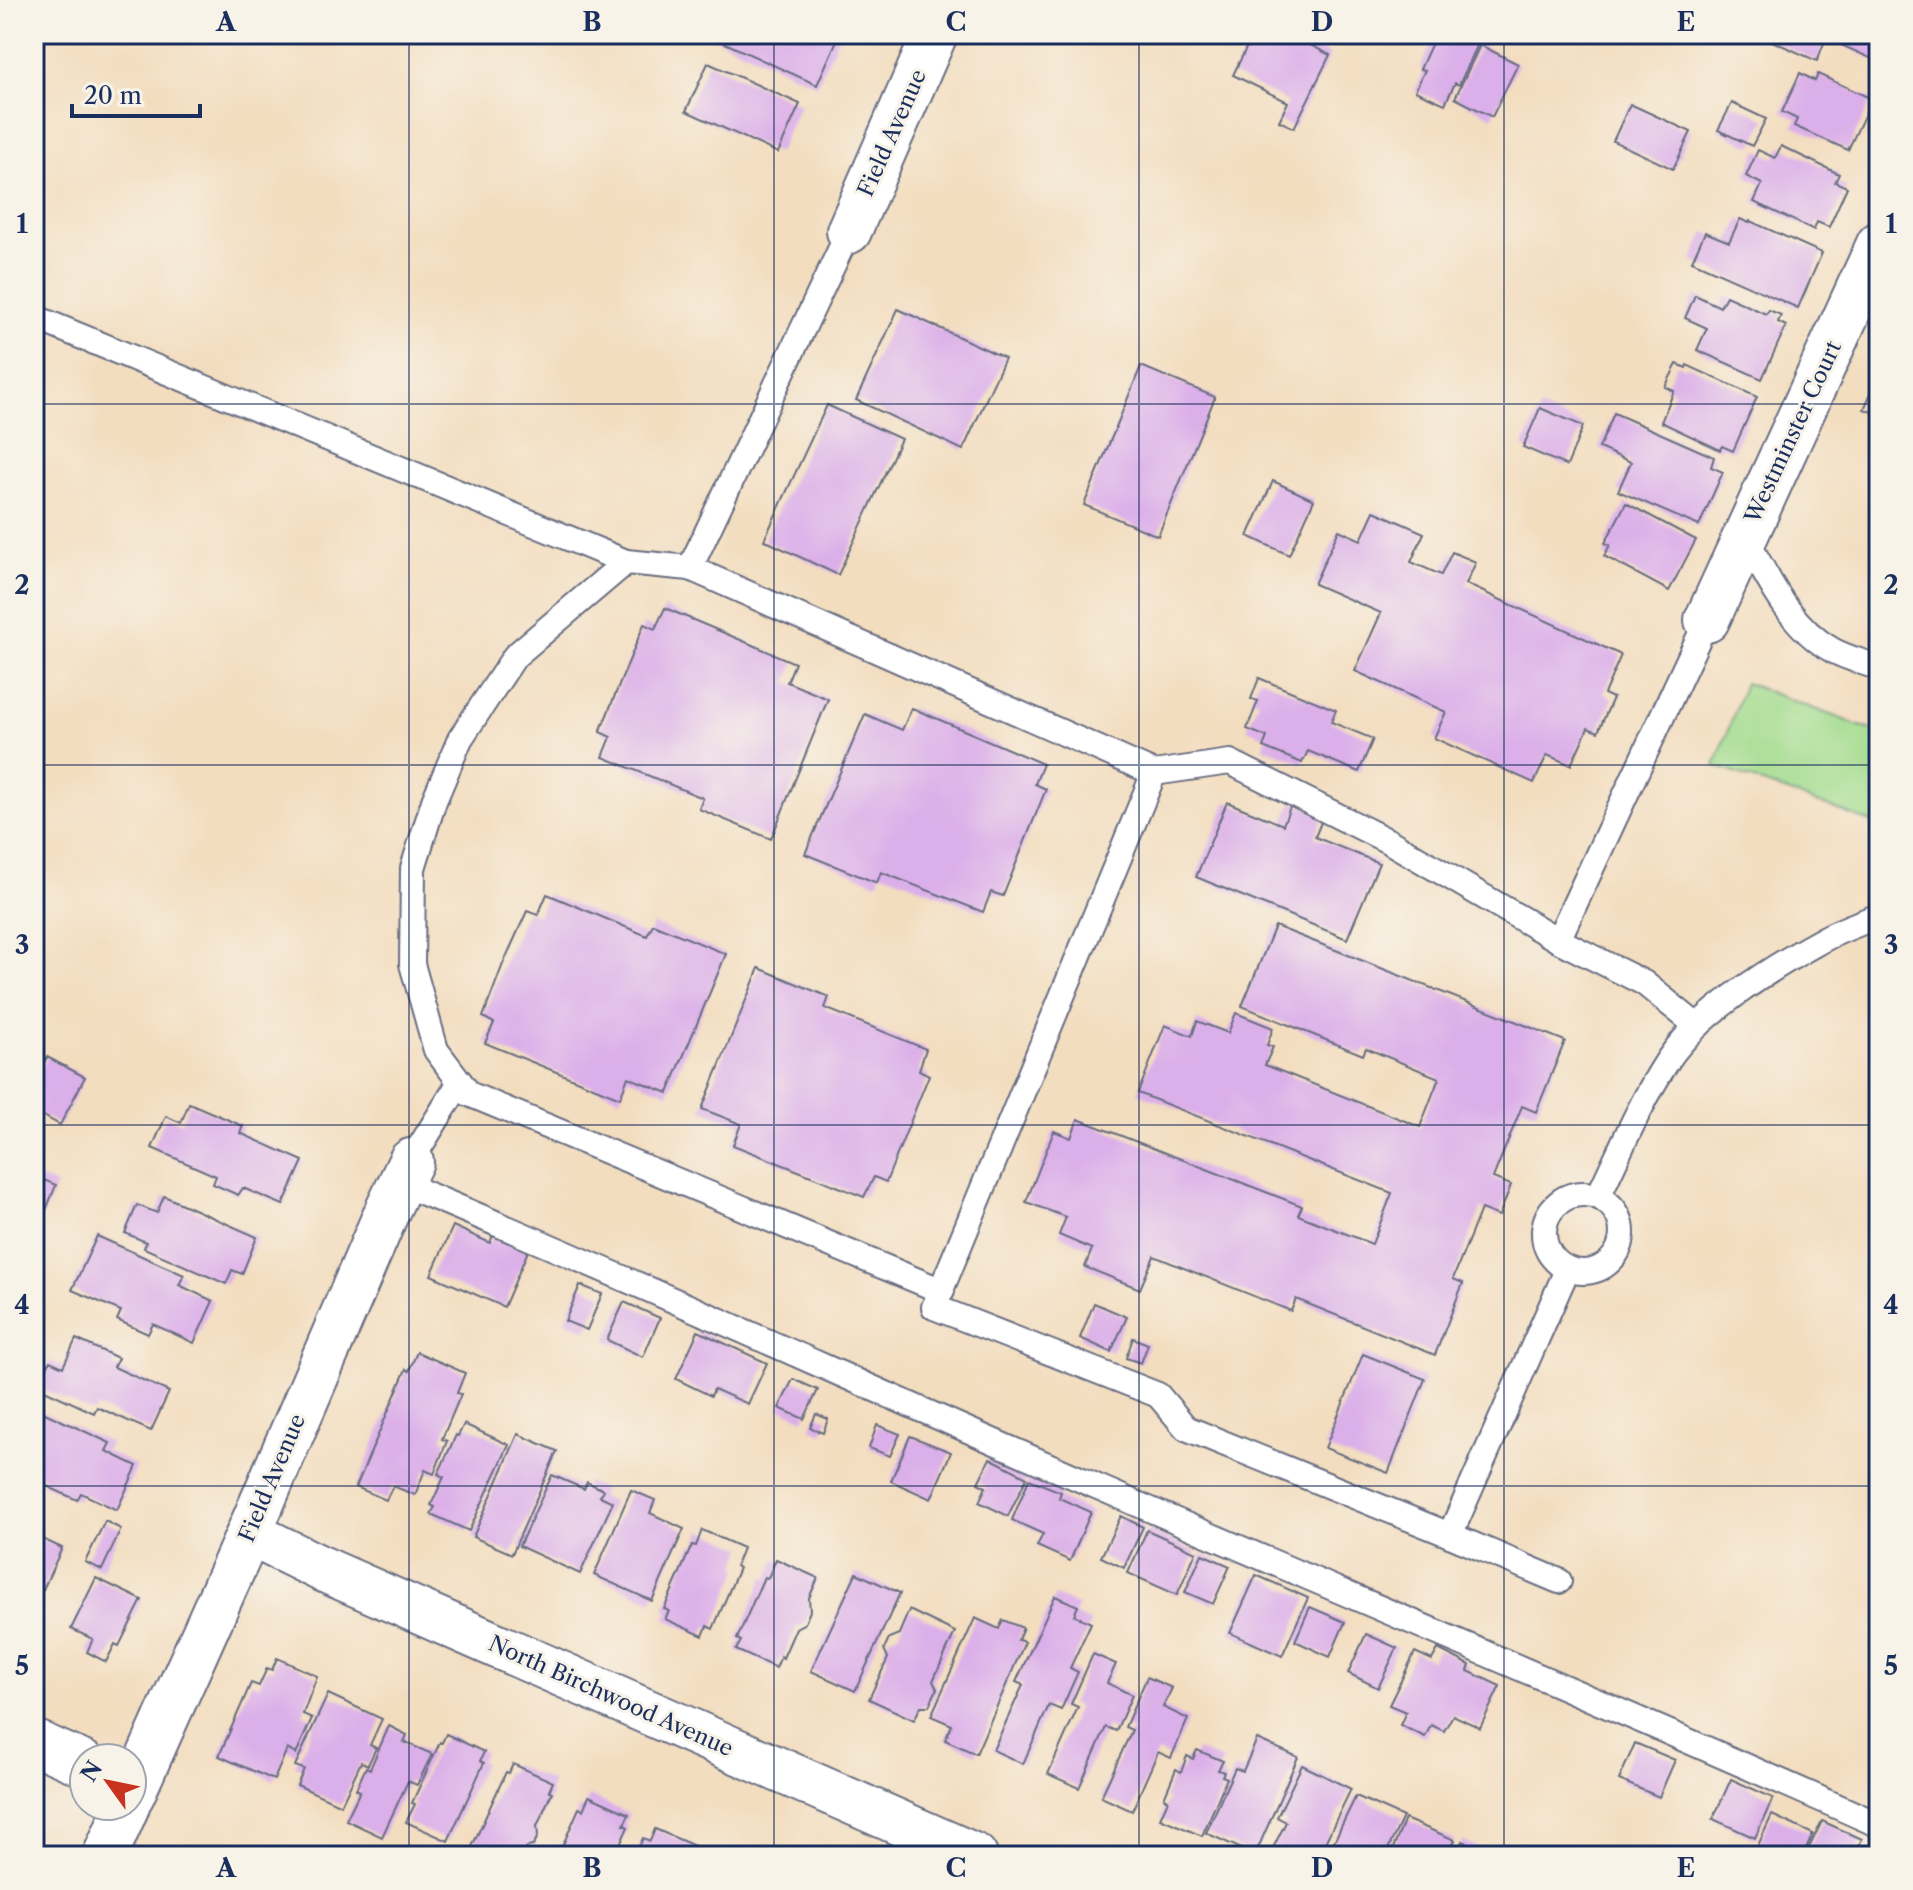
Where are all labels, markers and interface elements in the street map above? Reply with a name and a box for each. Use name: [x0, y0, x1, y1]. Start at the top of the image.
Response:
text: A: [215, 6, 237, 38]
text: B: [582, 6, 602, 38]
text: C: [946, 6, 966, 38]
text: D: [1311, 6, 1333, 38]
text: E: [1677, 6, 1695, 38]
street label: Field Avenue: [852, 65, 932, 201]
scale bar: [72, 68, 200, 118]
text: 20 m: [84, 81, 142, 110]
text: 1: [16, 208, 28, 240]
text: 1: [1885, 208, 1897, 240]
street label: Westminster Court: [1739, 336, 1847, 528]
text: 2: [14, 569, 30, 601]
text: 2: [1883, 569, 1899, 601]
text: 3: [15, 929, 29, 961]
text: 3: [1884, 929, 1898, 961]
text: 4: [14, 1289, 30, 1321]
text: 4: [1883, 1289, 1899, 1321]
street label: Field Avenue: [233, 1410, 311, 1546]
street label: North Birchwood Avenue: [485, 1630, 737, 1762]
text: 5: [15, 1650, 29, 1682]
text: 5: [1884, 1650, 1898, 1682]
north arrow: [68, 1742, 148, 1822]
text: N: [75, 1756, 108, 1787]
text: A: [215, 1852, 237, 1884]
text: B: [582, 1852, 602, 1884]
text: C: [946, 1852, 966, 1884]
text: D: [1311, 1852, 1333, 1884]
text: E: [1677, 1852, 1695, 1884]

